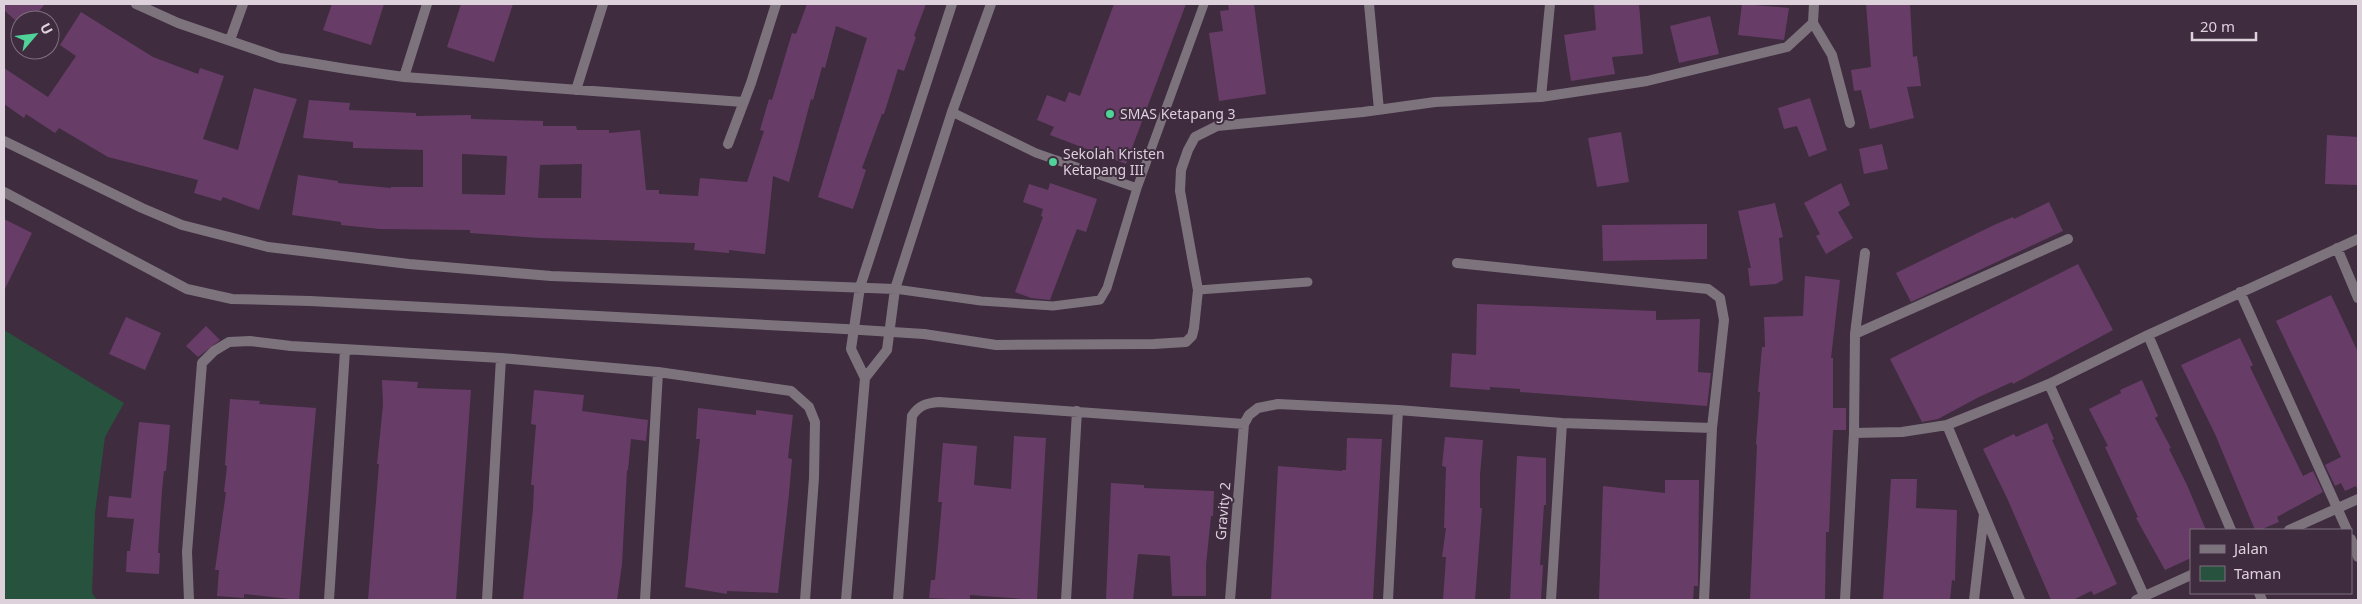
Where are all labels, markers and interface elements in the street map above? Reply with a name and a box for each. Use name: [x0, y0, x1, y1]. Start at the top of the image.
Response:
north arrow: [10, 10, 60, 60]
scale bar: [2192, 10, 2256, 42]
text: 20 m: [2200, 16, 2235, 36]
text: U: [36, 20, 58, 38]
place label: SMAS Ketapang 3: [1120, 104, 1236, 123]
marker: SMAS Ketapang 3: [1104, 108, 1116, 120]
place label: Sekolah Kristen Ketapang III: [1063, 144, 1165, 179]
marker: Sekolah Kristen Ketapang III: [1047, 156, 1059, 168]
street label: Gravity 2: [1211, 481, 1234, 541]
legend: [2190, 529, 2352, 594]
text: Jalan: [2232, 538, 2268, 558]
text: Taman: [2234, 563, 2281, 583]

